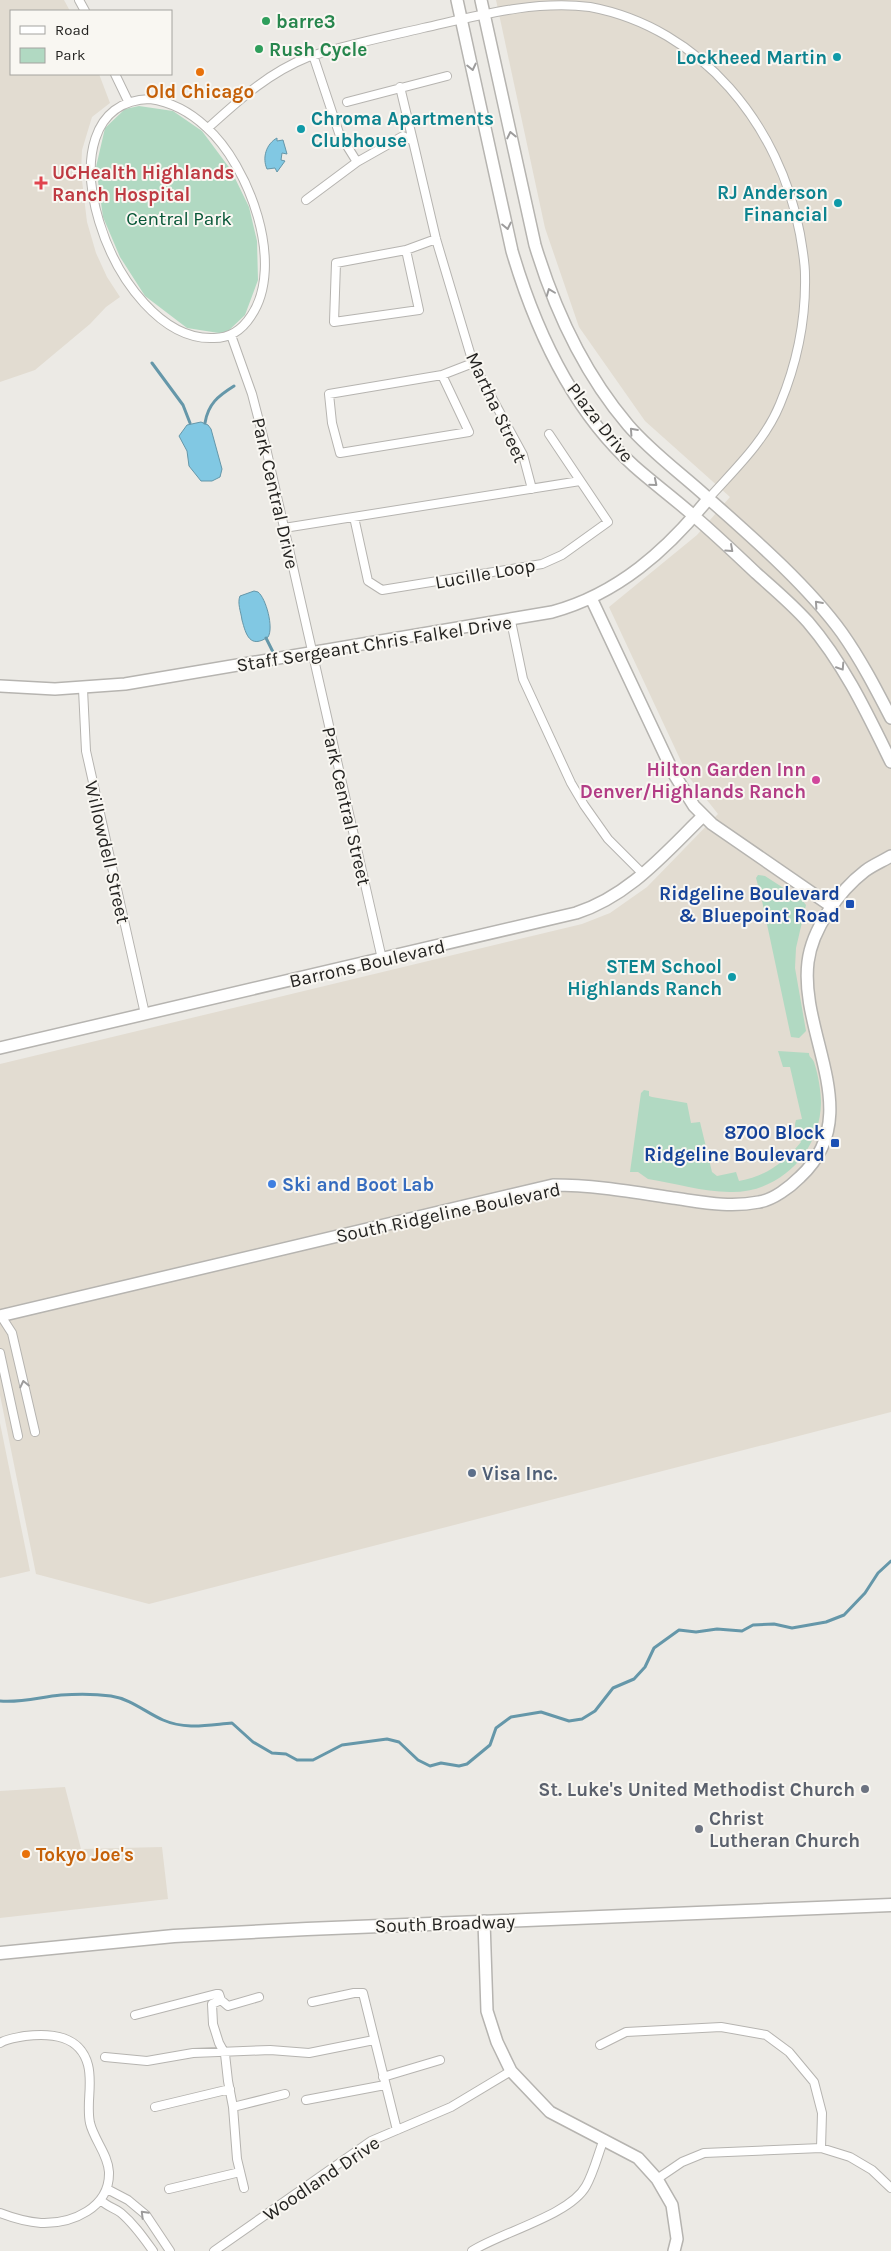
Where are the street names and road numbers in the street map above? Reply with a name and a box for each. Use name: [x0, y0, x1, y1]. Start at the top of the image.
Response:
street label: Martha Street: [461, 349, 531, 466]
street label: Plaza Drive: [562, 379, 638, 467]
street label: Park Central Drive: [247, 415, 303, 571]
street label: Lucille Loop: [433, 554, 537, 594]
street label: Staff Sergeant Chris Falkel Drive: [235, 611, 513, 677]
street label: Park Central Street: [317, 725, 375, 888]
street label: Willowdell Street: [80, 779, 134, 926]
street label: Barrons Boulevard: [287, 935, 447, 993]
street label: South Ridgeline Boulevard: [334, 1178, 563, 1248]
street label: South Broadway: [375, 1911, 516, 1937]
street label: Woodland Drive: [259, 2132, 384, 2226]

